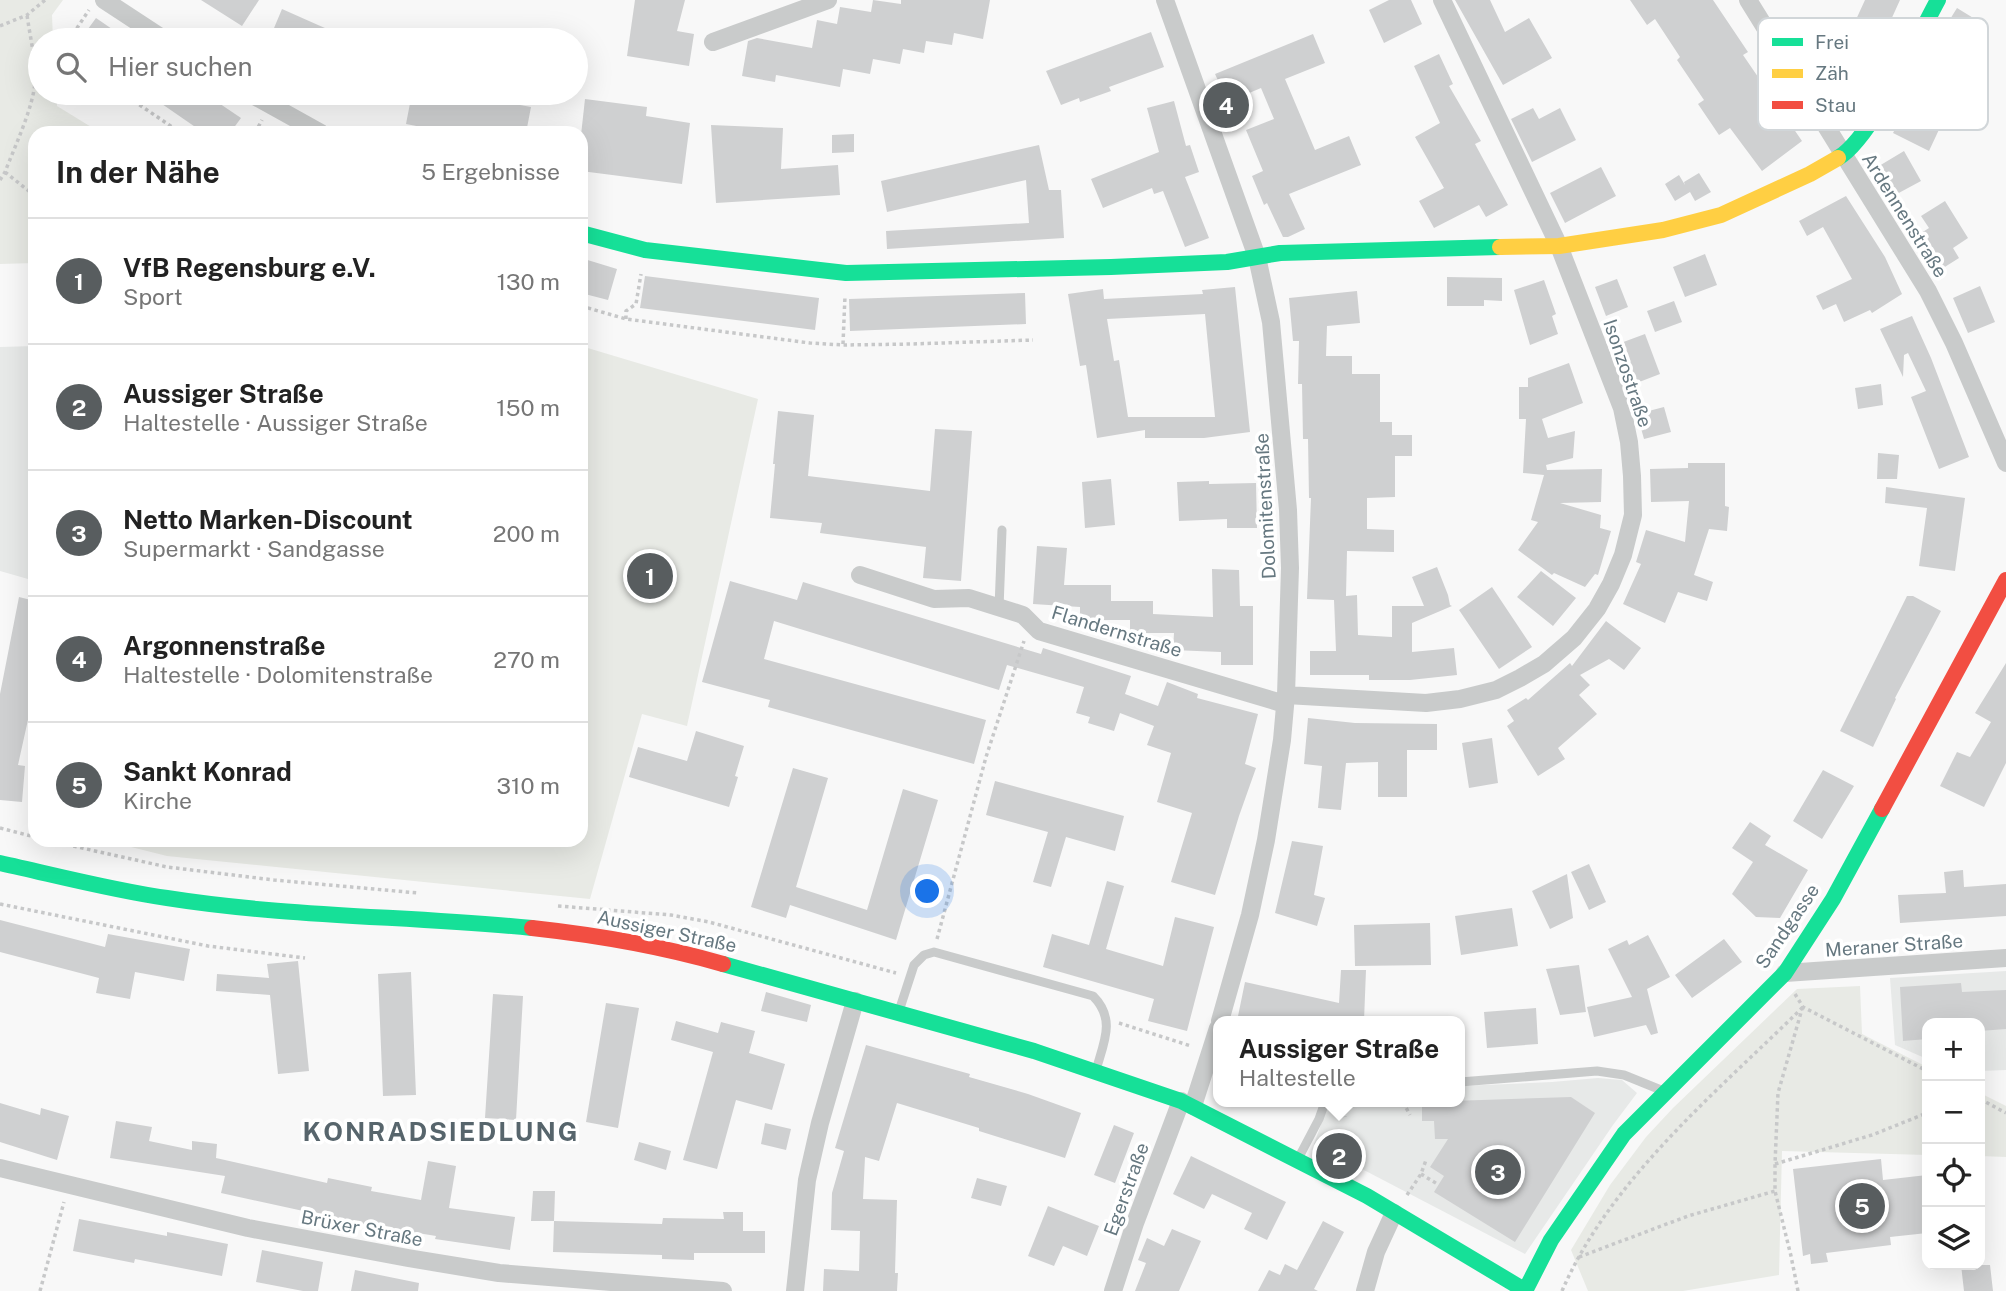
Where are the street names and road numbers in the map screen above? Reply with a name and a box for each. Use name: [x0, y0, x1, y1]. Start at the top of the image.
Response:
street label: Ardennenstraße: [1858, 149, 1952, 281]
street label: Isonzostraße: [1599, 316, 1657, 430]
street label: Dolomitenstraße: [1250, 432, 1280, 580]
street label: Flandernstraße: [1049, 601, 1185, 661]
street label: Sandgasse: [1751, 879, 1823, 973]
street label: Aussiger Straße: [595, 905, 739, 957]
street label: Meraner Straße: [1824, 929, 1964, 961]
street label: Egerstraße: [1099, 1139, 1153, 1239]
street label: Brüxer Straße: [299, 1205, 425, 1251]

